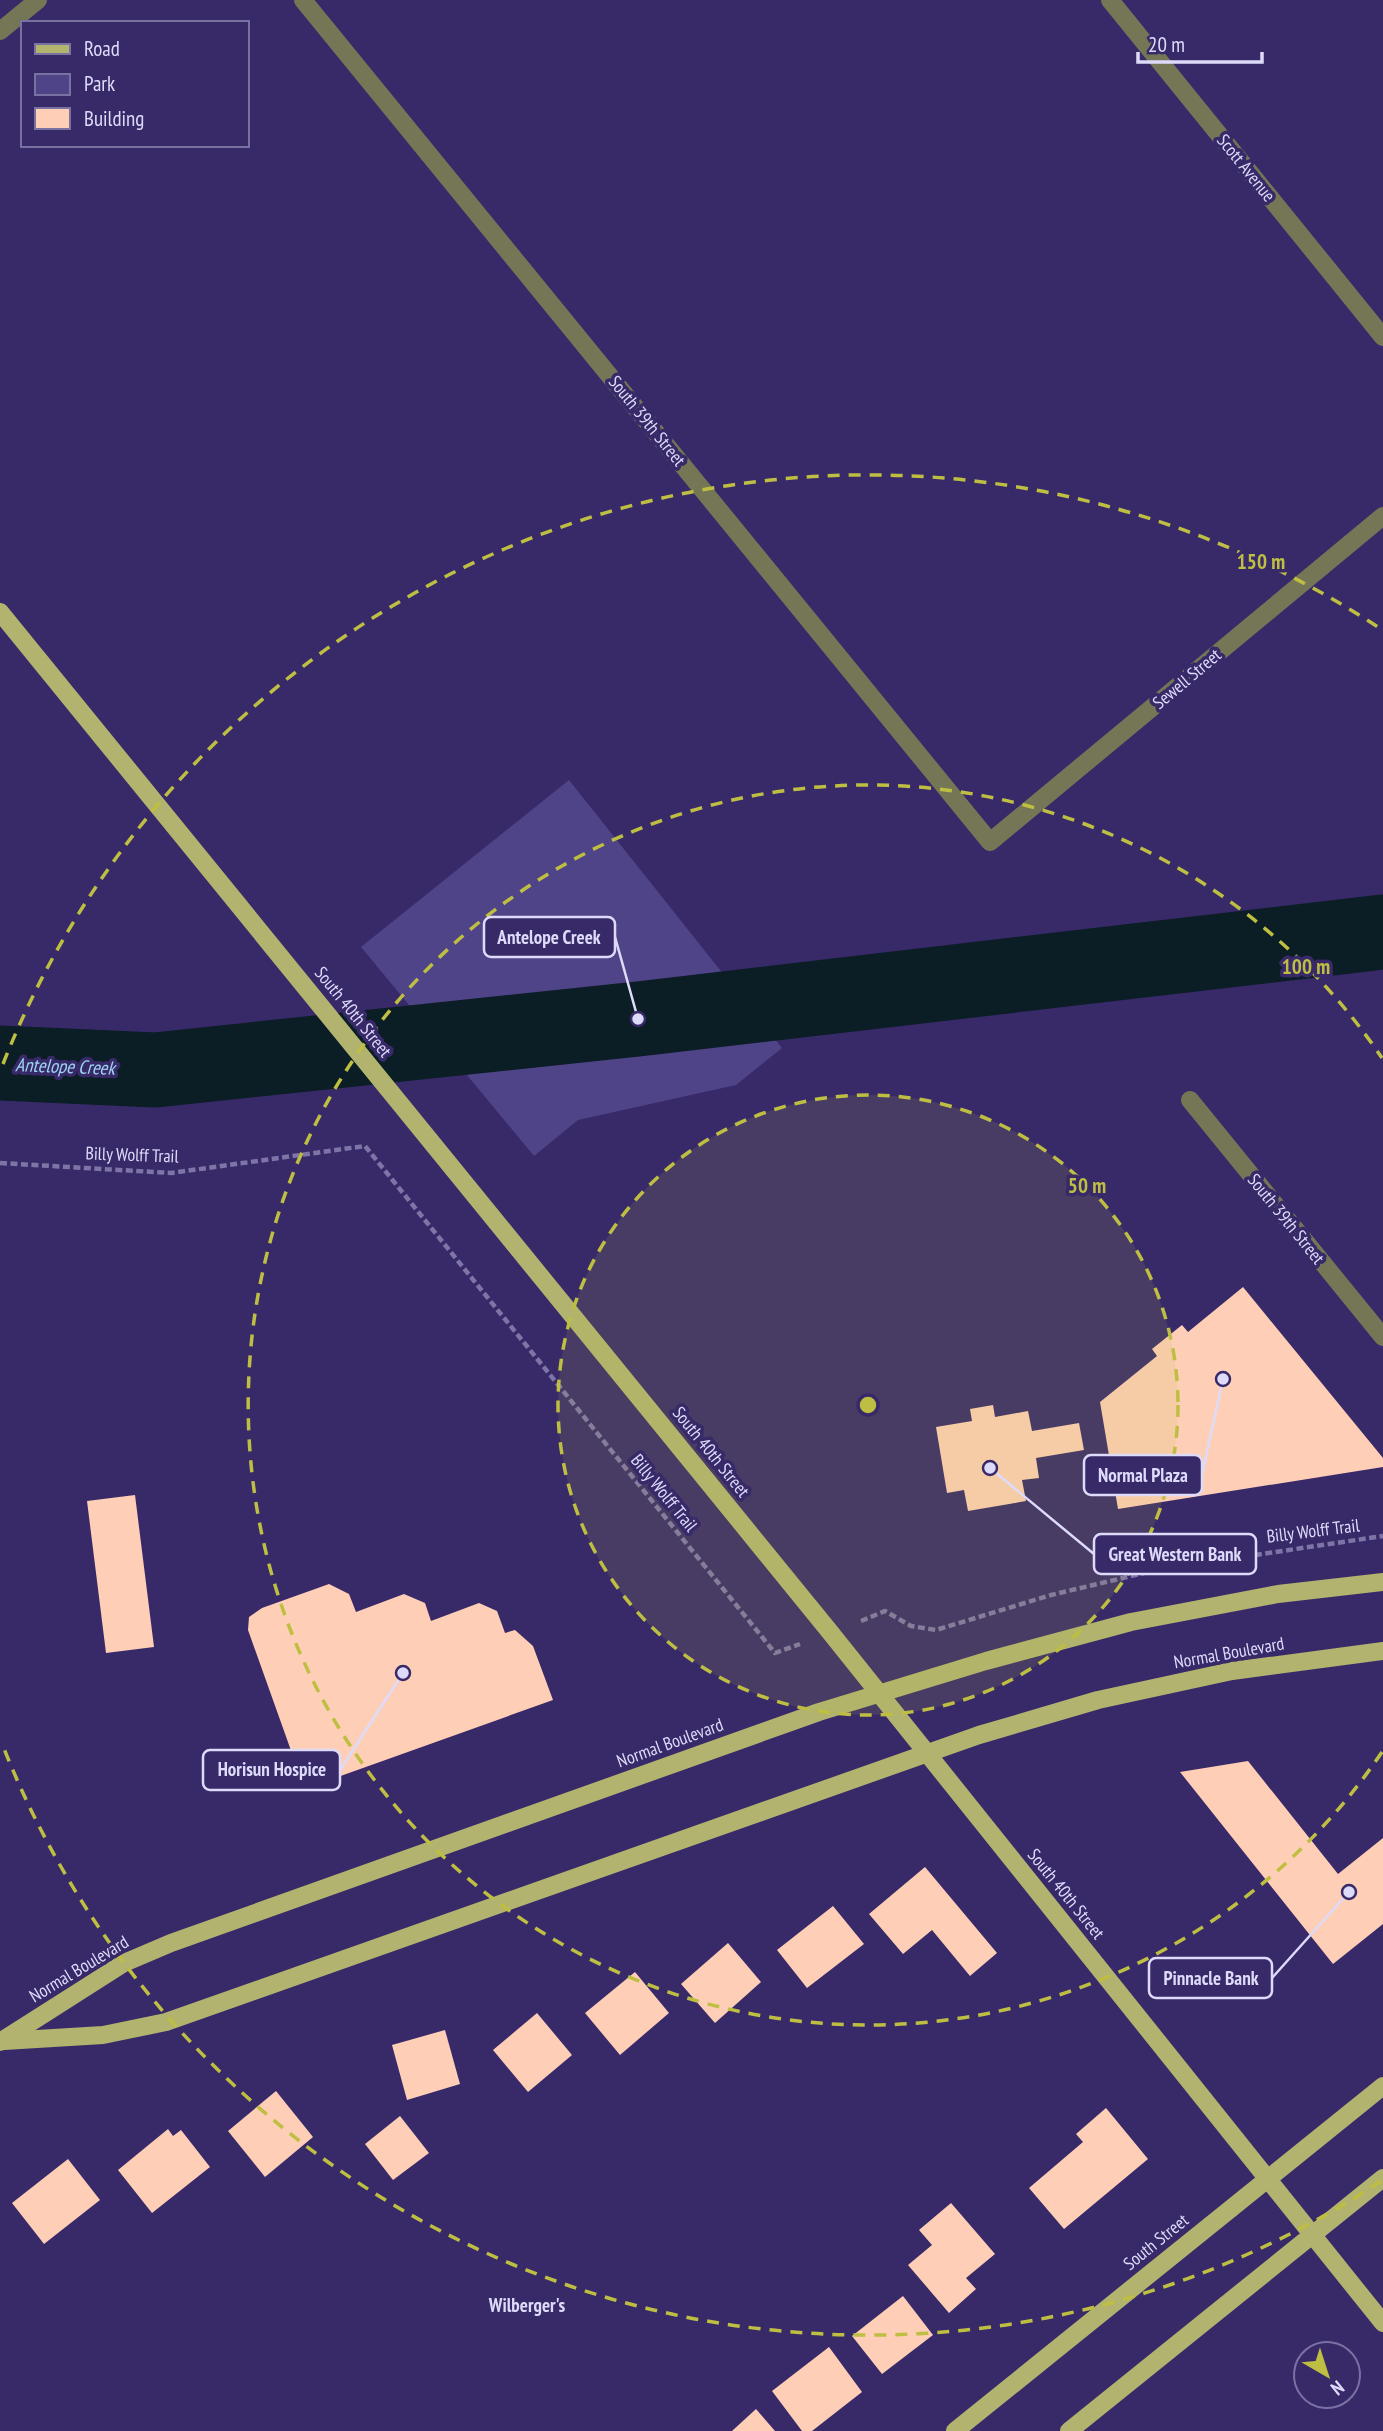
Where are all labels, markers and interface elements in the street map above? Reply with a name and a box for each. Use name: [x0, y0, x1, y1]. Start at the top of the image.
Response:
legend: [21, 21, 248, 147]
scale bar: [1138, 21, 1262, 65]
text: 20 m: [1148, 31, 1185, 58]
text: Road: [84, 35, 120, 62]
text: Park: [84, 70, 115, 97]
text: Building: [84, 105, 144, 132]
street label: Scott Avenue: [1212, 129, 1281, 206]
street label: South 39th Street: [604, 371, 691, 471]
text: 150 m: [1237, 548, 1285, 575]
street label: Sewell Street: [1148, 643, 1226, 714]
callout: Antelope Creek: [484, 917, 615, 957]
text: Antelope Creek: [496, 925, 601, 949]
text: 100 m: [1282, 953, 1330, 980]
street label: South 40th Street: [310, 962, 397, 1062]
water label: Antelope Creek: [15, 1052, 118, 1080]
street label: Billy Wolff Trail: [85, 1141, 180, 1168]
street label: South 39th Street: [1243, 1169, 1330, 1269]
text: 50 m: [1068, 1172, 1106, 1199]
centre of rings: [856, 1393, 880, 1417]
street label: South 40th Street: [668, 1402, 755, 1502]
street label: Billy Wolff Trail: [626, 1449, 703, 1537]
callout: Normal Plaza: [1084, 1455, 1202, 1495]
text: Normal Plaza: [1098, 1463, 1188, 1487]
street label: Billy Wolff Trail: [1265, 1513, 1361, 1548]
callout: Great Western Bank: [1094, 1534, 1256, 1574]
text: Great Western Bank: [1109, 1542, 1242, 1566]
street label: Normal Boulevard: [1172, 1631, 1286, 1674]
street label: Normal Boulevard: [613, 1713, 726, 1772]
callout: Horisun Hospice: [203, 1750, 340, 1790]
text: Horisun Hospice: [218, 1757, 326, 1781]
street label: South 40th Street: [1023, 1844, 1110, 1944]
street label: Normal Boulevard: [25, 1930, 133, 2007]
callout: Pinnacle Bank: [1149, 1958, 1272, 1998]
text: Pinnacle Bank: [1163, 1966, 1259, 1990]
street label: South Street: [1118, 2208, 1193, 2275]
district label: Wilberger's: [488, 2293, 566, 2317]
north arrow: [1292, 2340, 1362, 2410]
text: N: [1326, 2376, 1349, 2401]

